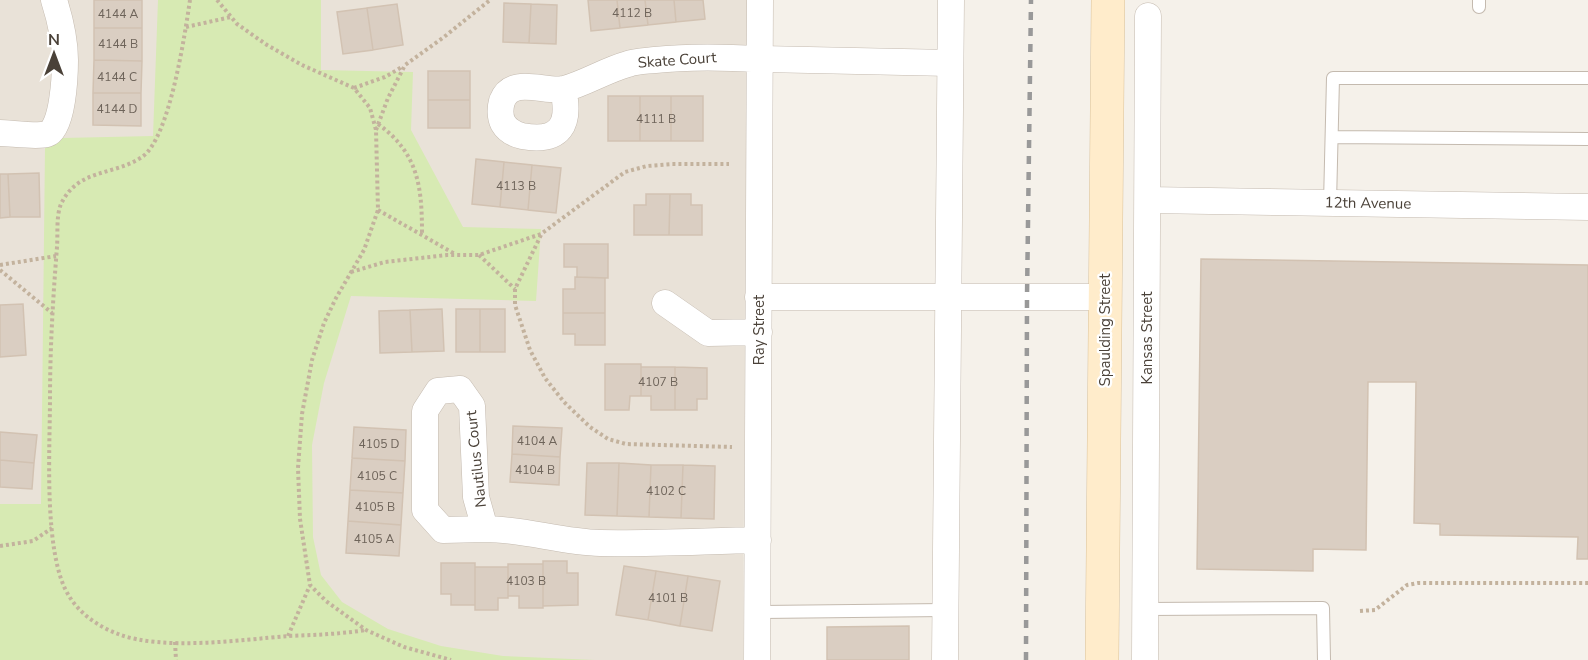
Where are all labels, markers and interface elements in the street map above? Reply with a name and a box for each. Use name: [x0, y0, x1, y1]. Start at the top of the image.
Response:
house number: 4112 B: [612, 5, 652, 21]
house number: 4144 A: [98, 6, 139, 22]
north arrow: [24, 24, 84, 84]
text: N: [48, 29, 60, 51]
house number: 4144 B: [98, 36, 138, 52]
street label: Skate Court: [637, 47, 718, 73]
house number: 4144 C: [97, 69, 137, 85]
house number: 4144 D: [97, 101, 137, 117]
house number: 4111 B: [636, 111, 676, 127]
house number: 4113 B: [496, 178, 536, 194]
street label: 12th Avenue: [1324, 192, 1412, 214]
street label: Spaulding Street: [1095, 273, 1115, 387]
street label: Kansas Street: [1137, 291, 1157, 385]
street label: Ray Street: [749, 294, 769, 365]
house number: 4107 B: [638, 374, 678, 390]
street label: Nautilus Court: [461, 409, 491, 509]
house number: 4104 A: [517, 433, 558, 449]
house number: 4105 D: [359, 436, 399, 452]
house number: 4104 B: [515, 462, 555, 478]
house number: 4105 C: [357, 468, 397, 484]
house number: 4102 C: [646, 483, 686, 499]
house number: 4105 B: [355, 499, 395, 515]
house number: 4105 A: [354, 531, 395, 547]
house number: 4103 B: [506, 573, 546, 589]
house number: 4101 B: [648, 590, 688, 606]

